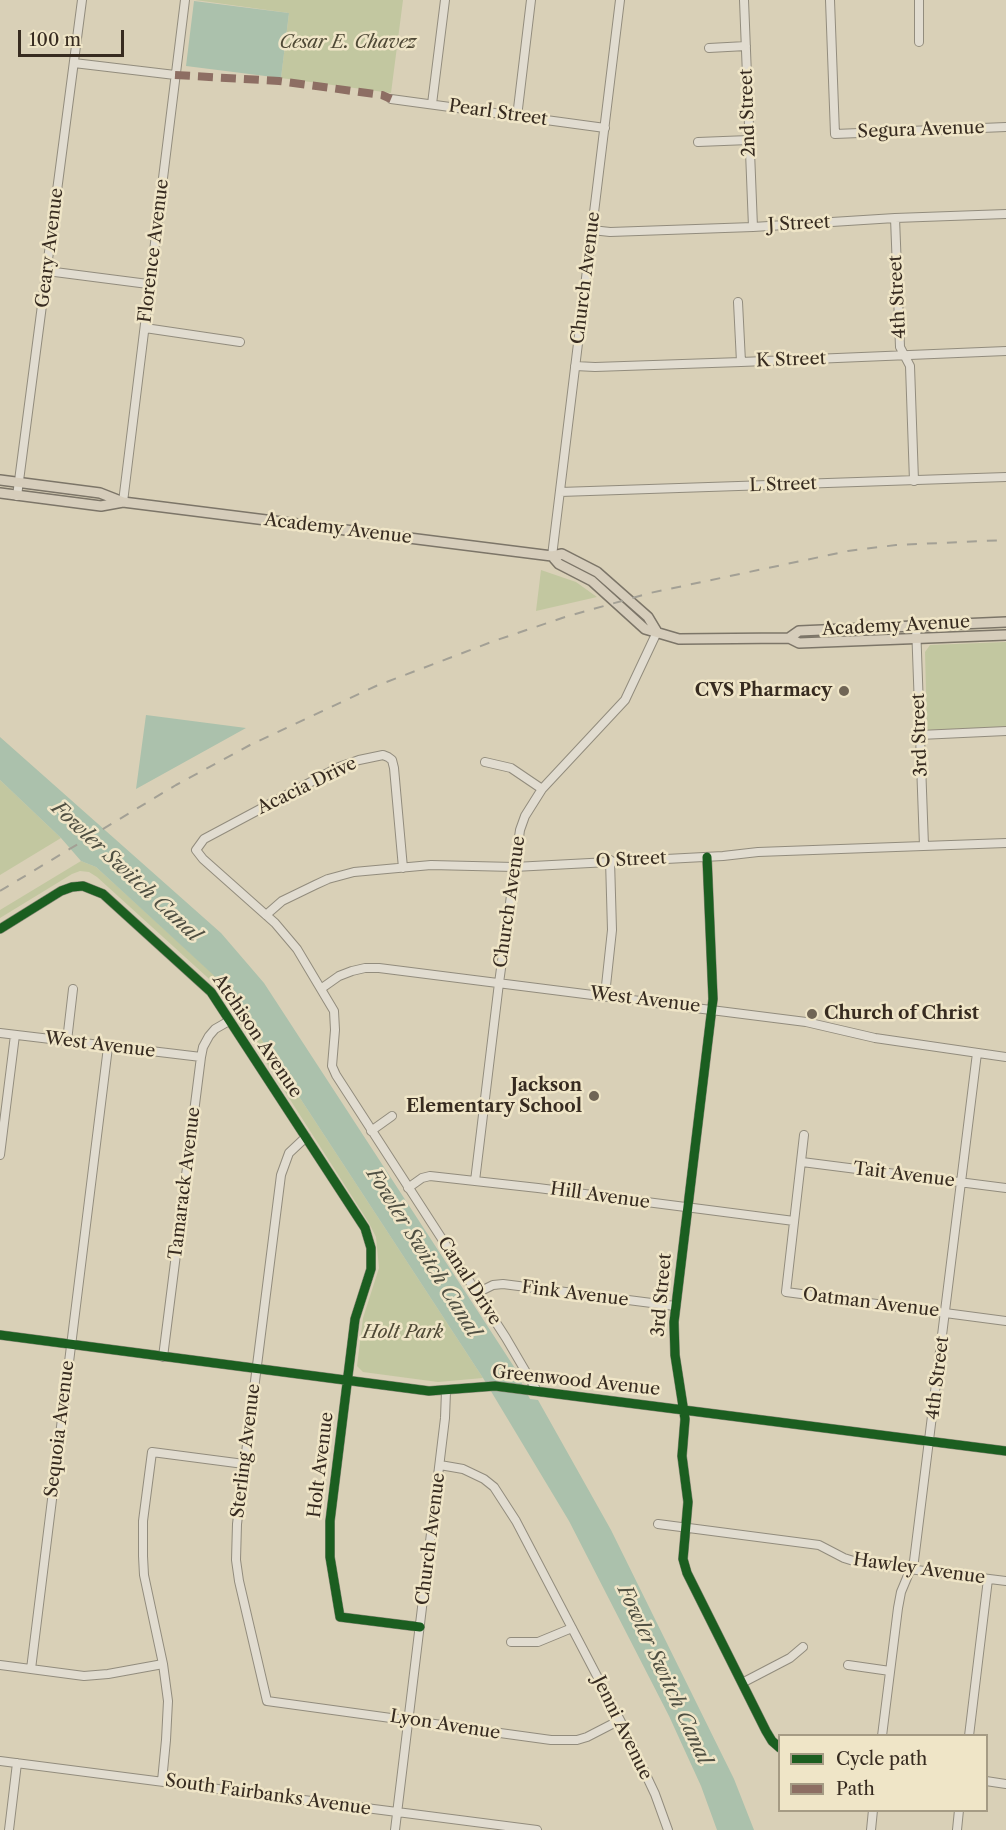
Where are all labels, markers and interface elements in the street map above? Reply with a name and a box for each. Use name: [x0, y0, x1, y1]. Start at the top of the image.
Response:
scale bar: [21, 18, 128, 56]
text: 100 m: [29, 29, 81, 51]
park label: Cesar E. Chavez: [279, 32, 417, 54]
street label: 2nd Street: [736, 68, 760, 158]
street label: Pearl Street: [447, 95, 549, 131]
street label: Segura Avenue: [857, 117, 985, 143]
street label: Florence Avenue: [134, 178, 174, 324]
street label: Geary Avenue: [32, 187, 68, 309]
street label: Church Avenue: [567, 211, 605, 345]
street label: J Street: [767, 212, 831, 236]
street label: 4th Street: [885, 255, 911, 339]
street label: K Street: [756, 348, 826, 372]
street label: L Street: [749, 473, 817, 497]
street label: Academy Avenue: [263, 509, 413, 549]
street label: Academy Avenue: [821, 611, 971, 641]
place label: CVS Pharmacy: [695, 680, 832, 702]
marker: CVS Pharmacy: [837, 684, 851, 698]
street label: 3rd Street: [908, 693, 932, 777]
street label: Acacia Drive: [254, 753, 360, 819]
water label: Fowler Switch Canal: [46, 797, 206, 947]
street label: Church Avenue: [490, 835, 530, 969]
street label: O Street: [595, 847, 667, 873]
street label: Atchison Avenue: [208, 970, 306, 1102]
street label: West Avenue: [589, 983, 701, 1017]
place label: Church of Christ: [824, 1003, 979, 1025]
marker: Church of Christ: [805, 1007, 819, 1021]
street label: West Avenue: [44, 1028, 156, 1062]
place label: Jackson Elementary School: [406, 1075, 582, 1118]
marker: Jackson Elementary School: [587, 1089, 601, 1103]
street label: Tamarack Avenue: [165, 1106, 205, 1260]
street label: Tait Avenue: [852, 1158, 956, 1192]
water label: Fowler Switch Canal: [361, 1164, 485, 1342]
street label: Hill Avenue: [549, 1178, 651, 1214]
street label: Canal Drive: [432, 1233, 506, 1329]
street label: 3rd Street: [648, 1252, 676, 1338]
street label: Fink Avenue: [520, 1277, 630, 1311]
street label: Oatman Avenue: [802, 1284, 940, 1322]
park label: Holt Park: [363, 1322, 443, 1344]
street label: 4th Street: [922, 1335, 954, 1421]
street label: Sequoia Avenue: [41, 1359, 79, 1499]
street label: Greenwood Avenue: [491, 1361, 661, 1401]
street label: Sterling Avenue: [227, 1383, 265, 1519]
street label: Holt Avenue: [304, 1411, 338, 1519]
street label: Church Avenue: [412, 1472, 450, 1606]
street label: Hawley Avenue: [852, 1549, 986, 1589]
water label: Fowler Switch Canal: [612, 1581, 716, 1769]
street label: Jenni Avenue: [588, 1672, 656, 1784]
street label: Lyon Avenue: [388, 1706, 502, 1744]
legend: [778, 1734, 988, 1812]
text: Cycle path: [836, 1748, 927, 1770]
street label: South Fairbanks Avenue: [164, 1770, 372, 1820]
text: Path: [836, 1778, 875, 1800]

